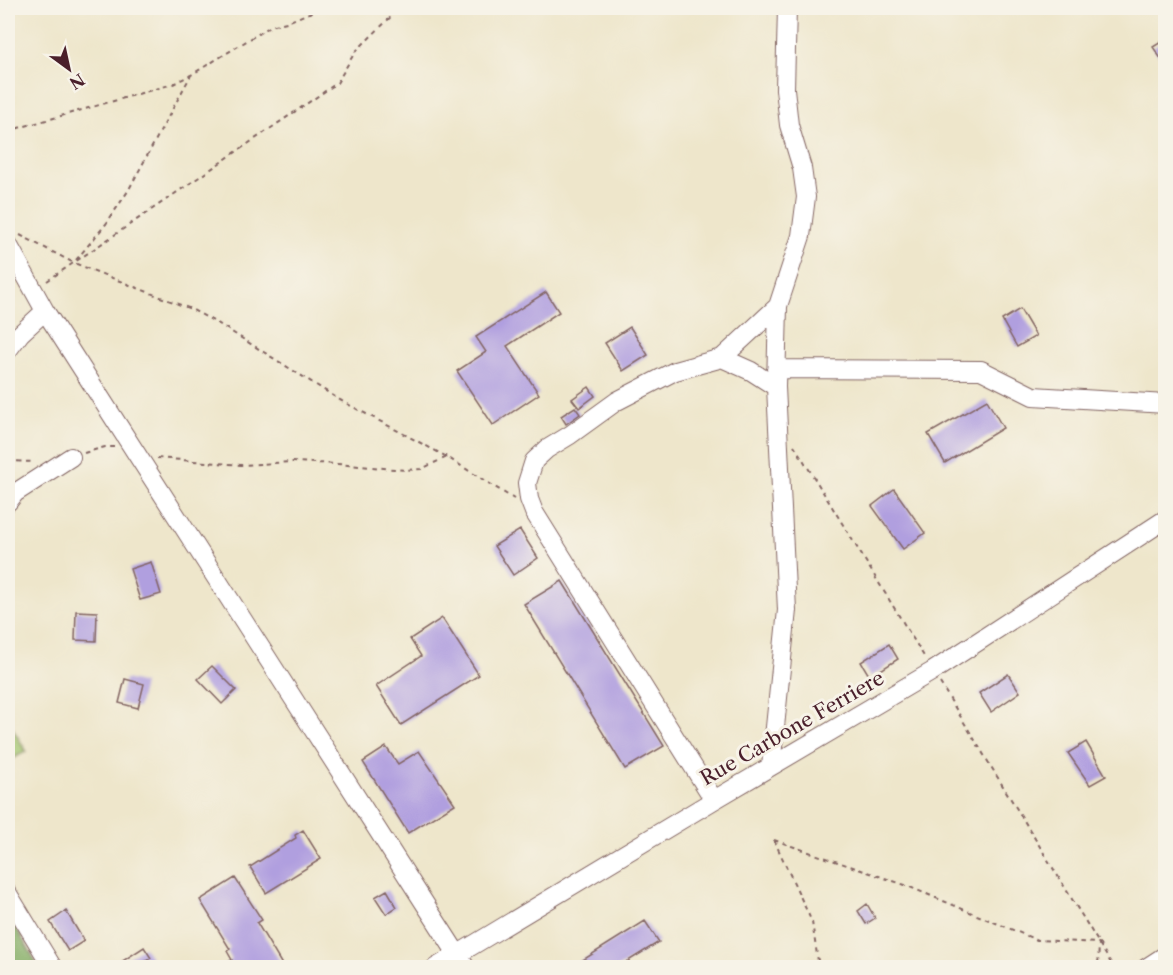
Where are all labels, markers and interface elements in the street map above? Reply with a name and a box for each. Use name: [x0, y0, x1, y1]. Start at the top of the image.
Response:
north arrow: [39, 39, 99, 99]
text: N: [66, 69, 88, 94]
street label: Rue Carbone Ferriere: [696, 666, 888, 790]

